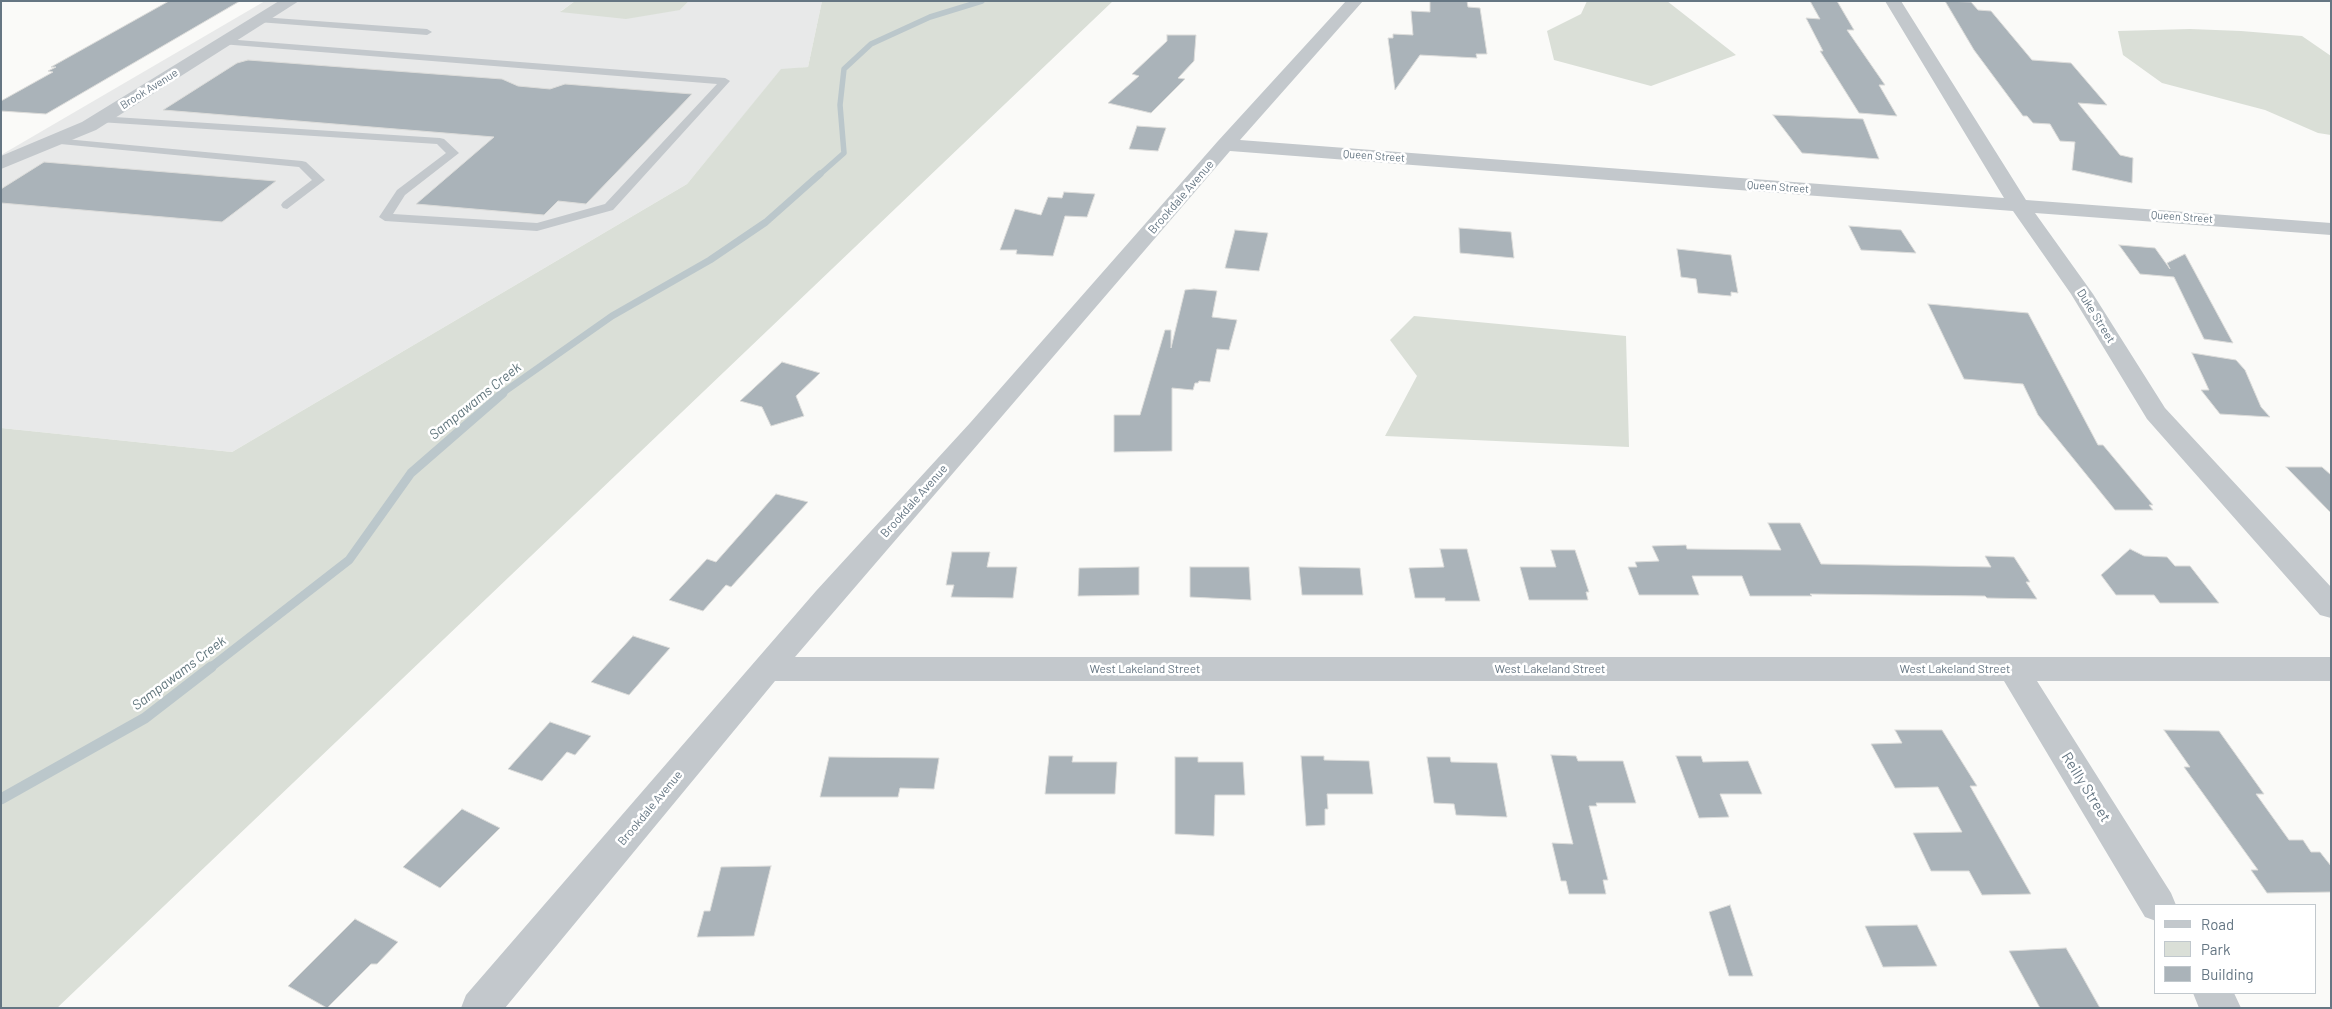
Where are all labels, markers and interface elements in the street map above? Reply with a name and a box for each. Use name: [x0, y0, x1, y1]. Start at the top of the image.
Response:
street label: Brook Avenue: [118, 66, 180, 112]
street label: Queen Street: [1343, 147, 1405, 165]
street label: Brookdale Avenue: [1145, 157, 1217, 237]
street label: Queen Street: [1747, 178, 1809, 196]
street label: Queen Street: [2151, 208, 2213, 226]
street label: Duke Street: [2074, 286, 2118, 346]
water label: Sampawams Creek: [426, 359, 524, 443]
street label: Brookdale Avenue: [878, 462, 950, 540]
water label: Sampawams Creek: [129, 632, 229, 714]
street label: West Lakeland Street: [1090, 662, 1200, 676]
street label: West Lakeland Street: [1495, 662, 1605, 676]
street label: West Lakeland Street: [1900, 662, 2010, 676]
street label: Reilly Street: [2058, 749, 2114, 825]
street label: Brookdale Avenue: [615, 768, 685, 848]
legend: [2154, 904, 2317, 994]
text: Road: [2201, 915, 2234, 933]
text: Park: [2201, 940, 2230, 958]
text: Building: [2201, 965, 2254, 983]

